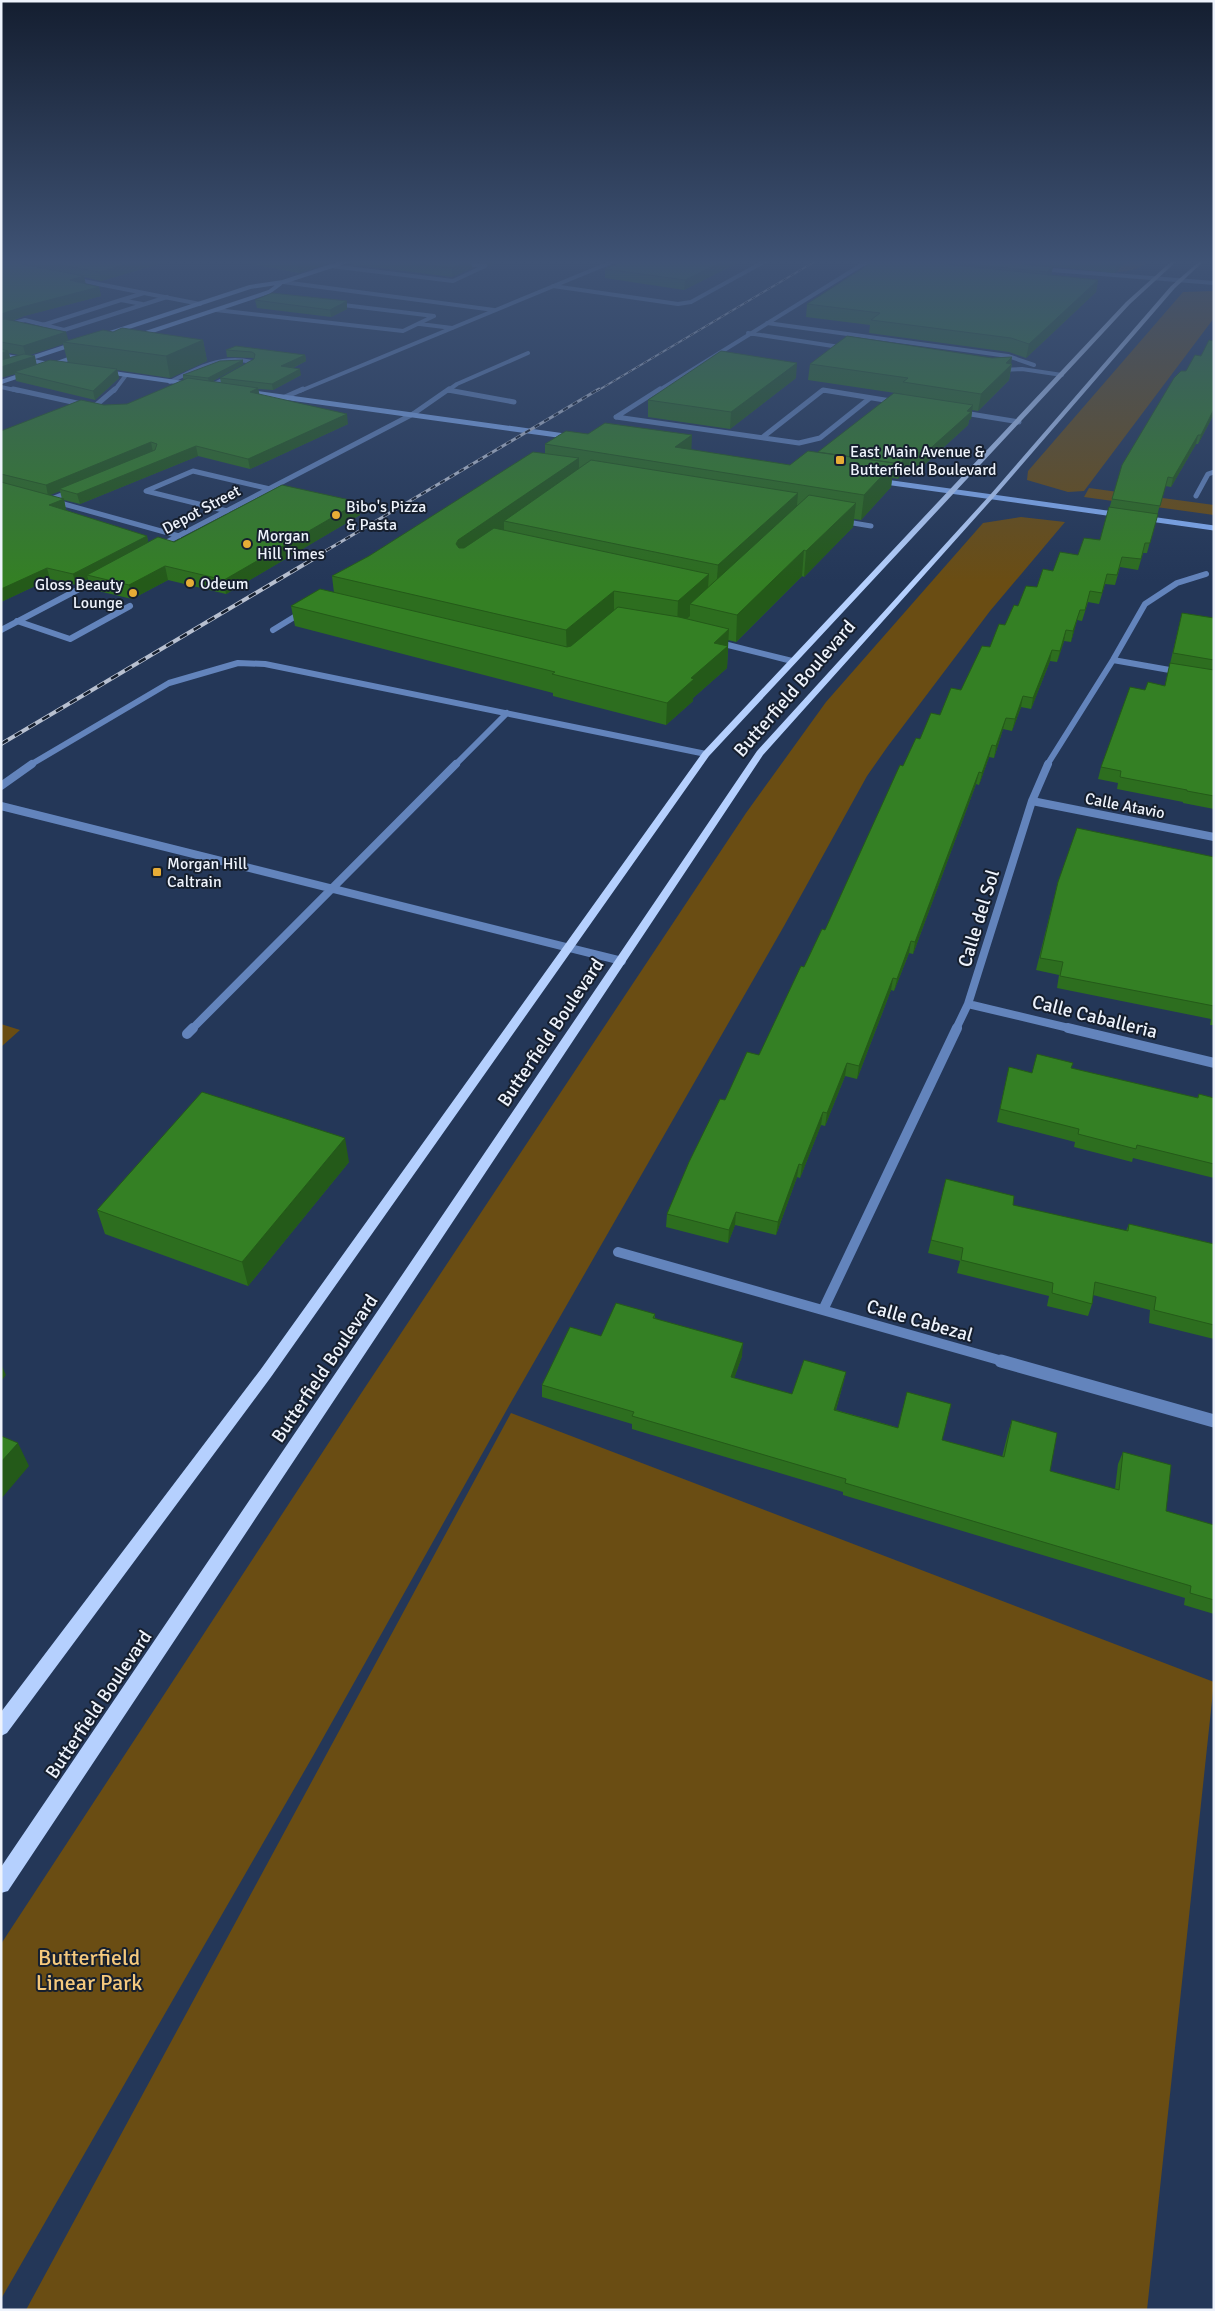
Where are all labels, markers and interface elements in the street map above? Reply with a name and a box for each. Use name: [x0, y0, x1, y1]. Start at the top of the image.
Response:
place label: East Main Avenue & Butterfield Boulevard: [850, 442, 996, 480]
marker: East Main Avenue & Butterfield Boulevard: [834, 454, 846, 466]
street label: Depot Street: [159, 481, 244, 539]
place label: Bibo's Pizza & Pasta: [346, 497, 426, 535]
marker: Bibo's Pizza & Pasta: [330, 509, 342, 521]
place label: Morgan Hill Times: [257, 526, 325, 564]
marker: Morgan Hill Times: [241, 538, 253, 550]
place label: Odeum: [200, 574, 249, 594]
place label: Gloss Beauty Lounge: [35, 575, 124, 613]
marker: Odeum: [184, 577, 196, 589]
marker: Gloss Beauty Lounge: [127, 587, 139, 599]
street label: Butterfield Boulevard: [729, 615, 861, 762]
street label: Calle Atavio: [1083, 788, 1166, 824]
place label: Morgan Hill Caltrain: [167, 854, 247, 892]
marker: Morgan Hill Caltrain: [151, 866, 163, 878]
street label: Calle del Sol: [953, 867, 1005, 970]
street label: Butterfield Boulevard: [492, 954, 609, 1111]
street label: Calle Caballeria: [1030, 990, 1160, 1044]
street label: Butterfield Boulevard: [266, 1290, 383, 1447]
street label: Calle Cabezal: [864, 1294, 976, 1348]
street label: Butterfield Boulevard: [40, 1626, 157, 1783]
park label: Butterfield Linear Park: [36, 1944, 142, 1996]

